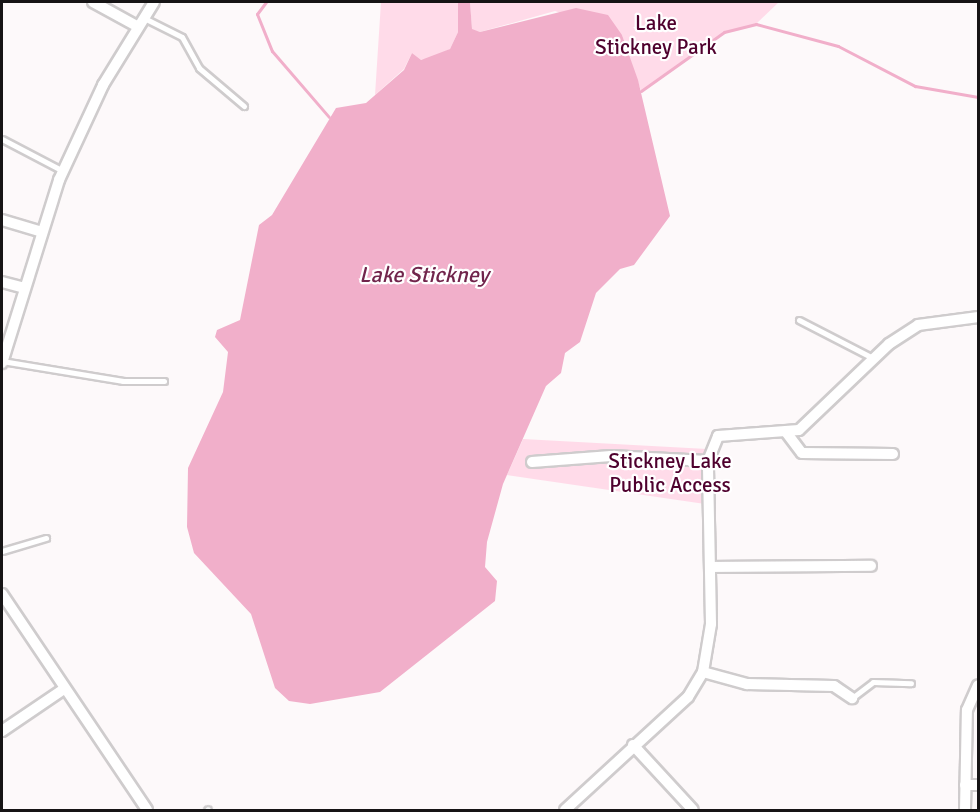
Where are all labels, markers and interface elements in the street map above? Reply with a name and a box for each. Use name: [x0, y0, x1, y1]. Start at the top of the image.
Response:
park label: Lake Stickney Park: [595, 10, 717, 60]
water label: Lake Stickney: [359, 262, 489, 288]
park label: Stickney Lake Public Access: [608, 448, 732, 498]

